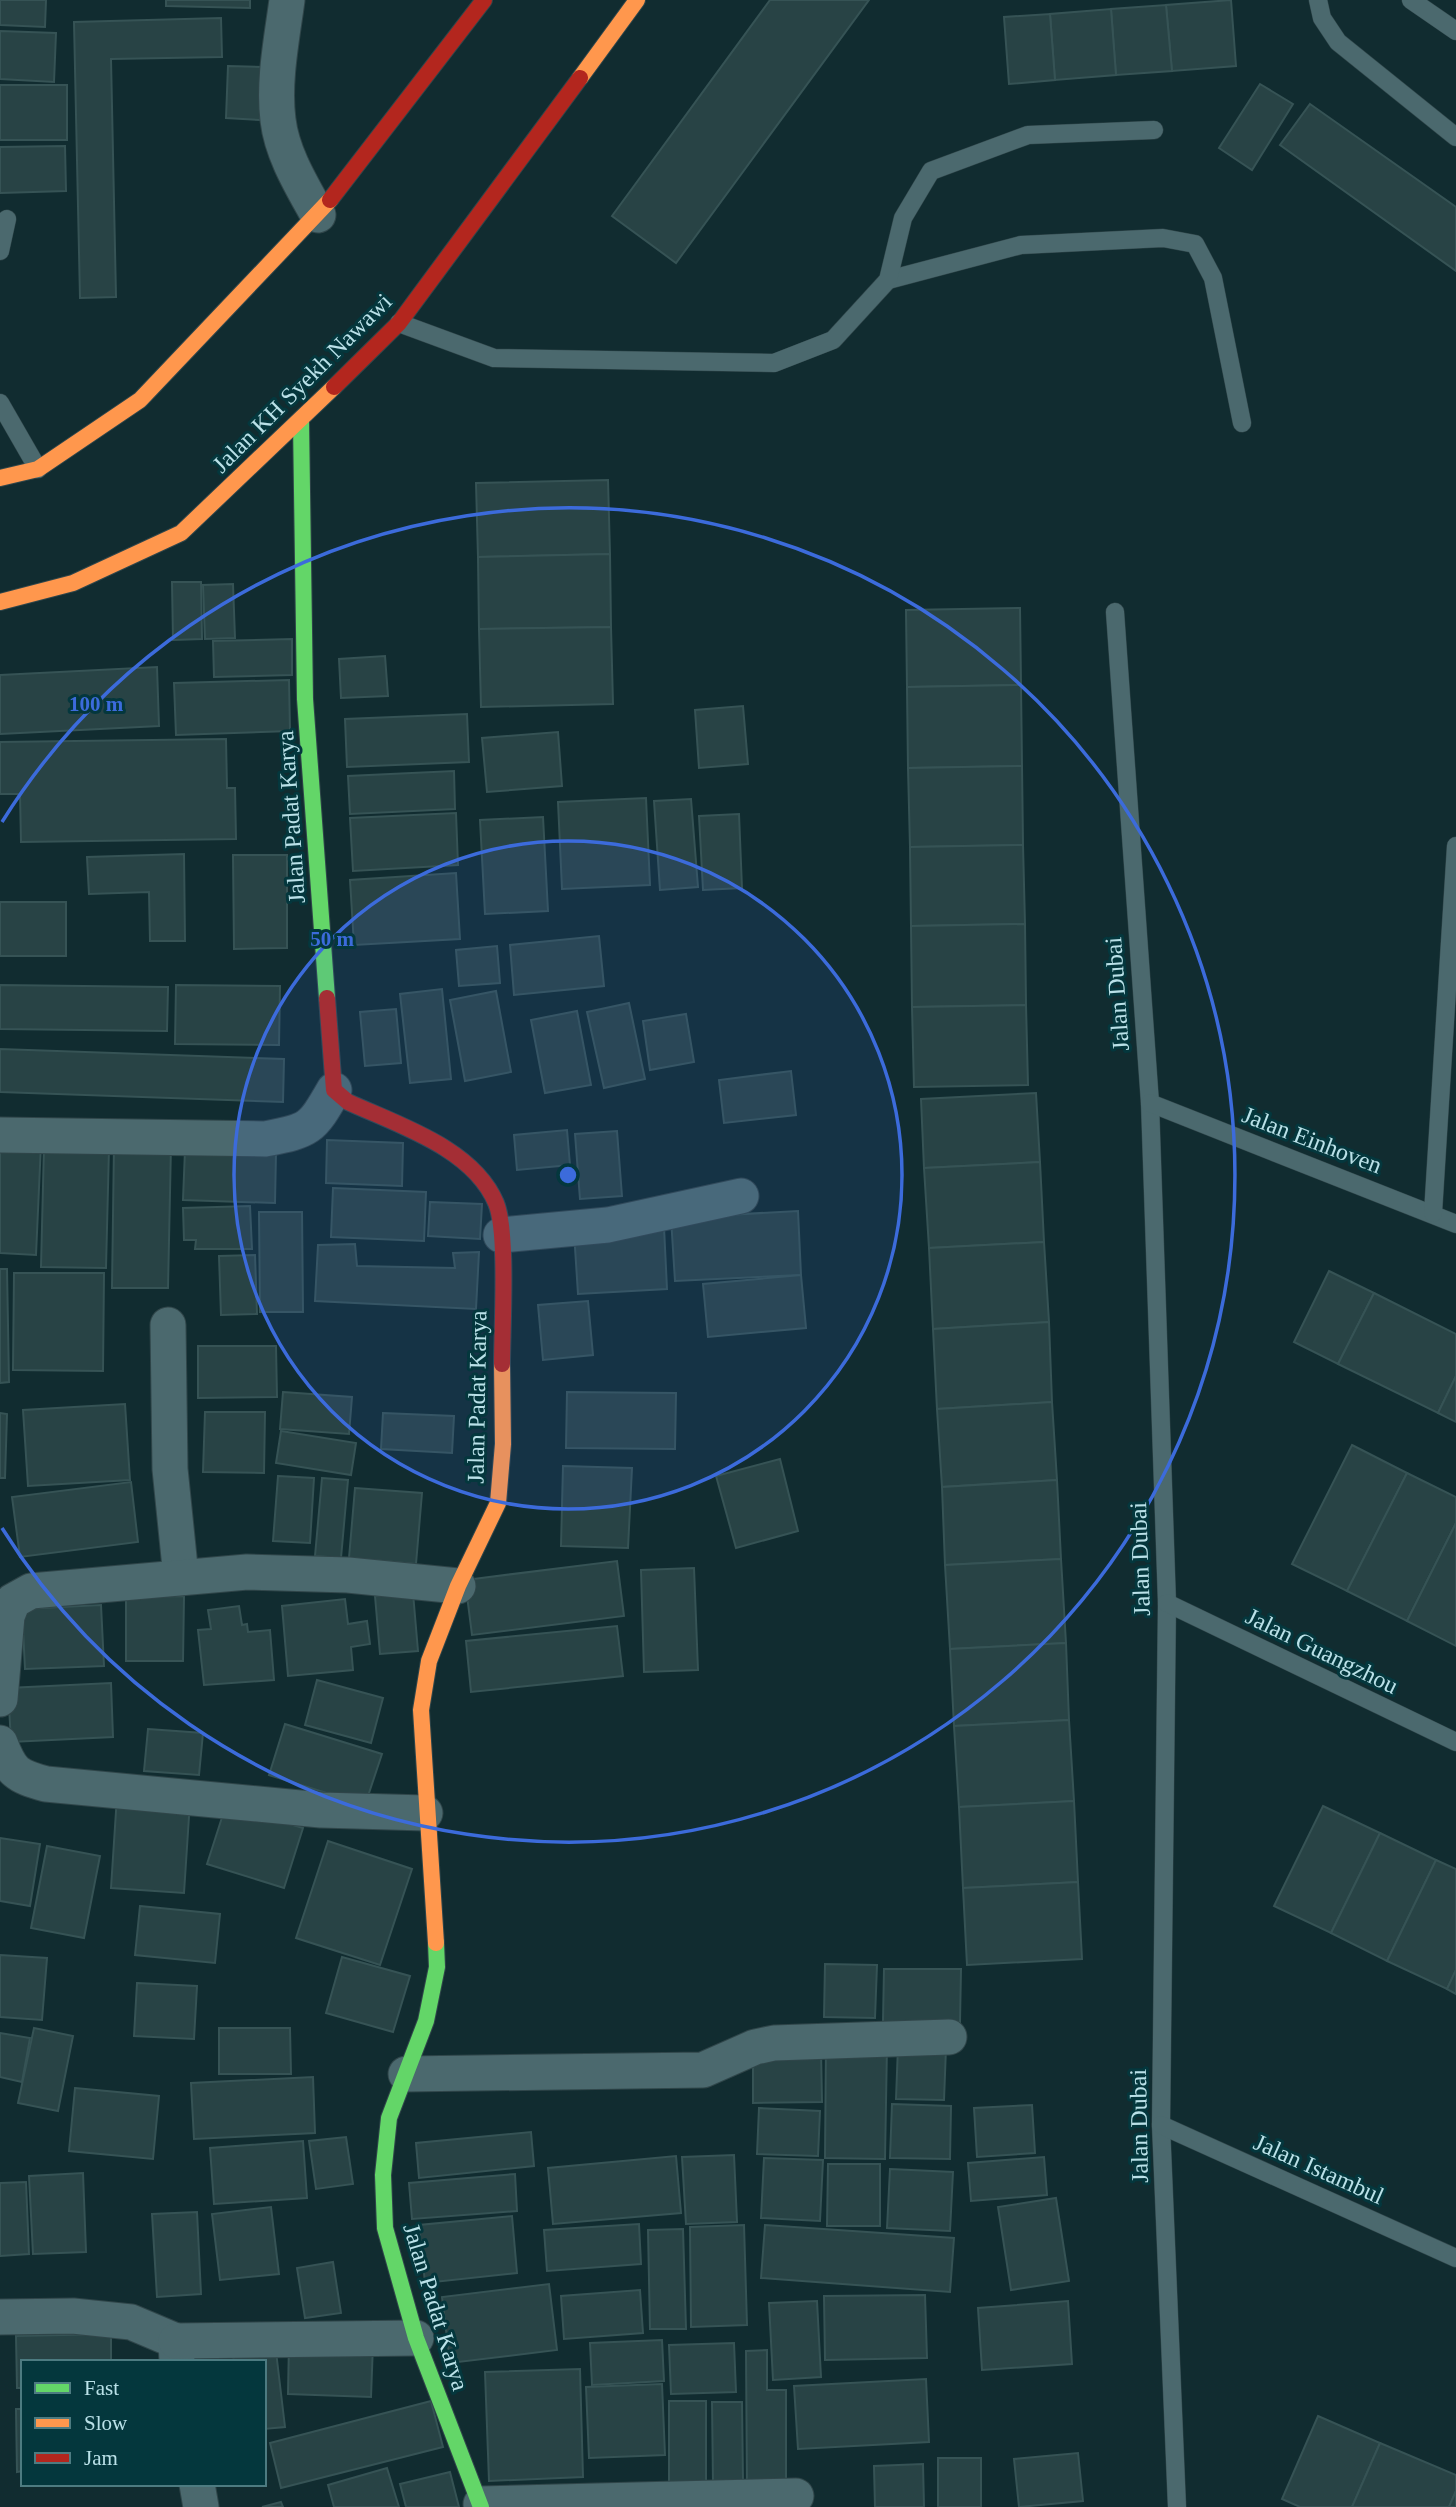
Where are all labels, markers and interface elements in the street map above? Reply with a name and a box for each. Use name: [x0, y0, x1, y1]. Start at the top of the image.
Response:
street label: Jalan KH Syekh Nawawi: [207, 288, 397, 478]
text: 100 m: [69, 692, 124, 716]
street label: Jalan Padat Karya: [272, 729, 310, 904]
text: 50 m: [310, 927, 354, 951]
street label: Jalan Dubai: [1100, 936, 1134, 1052]
street label: Jalan Einhoven: [1239, 1101, 1385, 1179]
centre of rings: [556, 1163, 580, 1187]
street label: Jalan Padat Karya: [462, 1310, 492, 1484]
street label: Jalan Dubai: [1125, 1501, 1155, 1616]
street label: Jalan Guangzhou: [1242, 1603, 1402, 1699]
street label: Jalan Dubai: [1125, 2068, 1153, 2183]
street label: Jalan Istambul: [1250, 2129, 1388, 2209]
street label: Jalan Padat Karya: [398, 2220, 474, 2394]
legend: [21, 2360, 266, 2486]
text: Fast: [84, 2376, 119, 2400]
text: Slow: [84, 2411, 128, 2435]
text: Jam: [84, 2446, 118, 2470]

